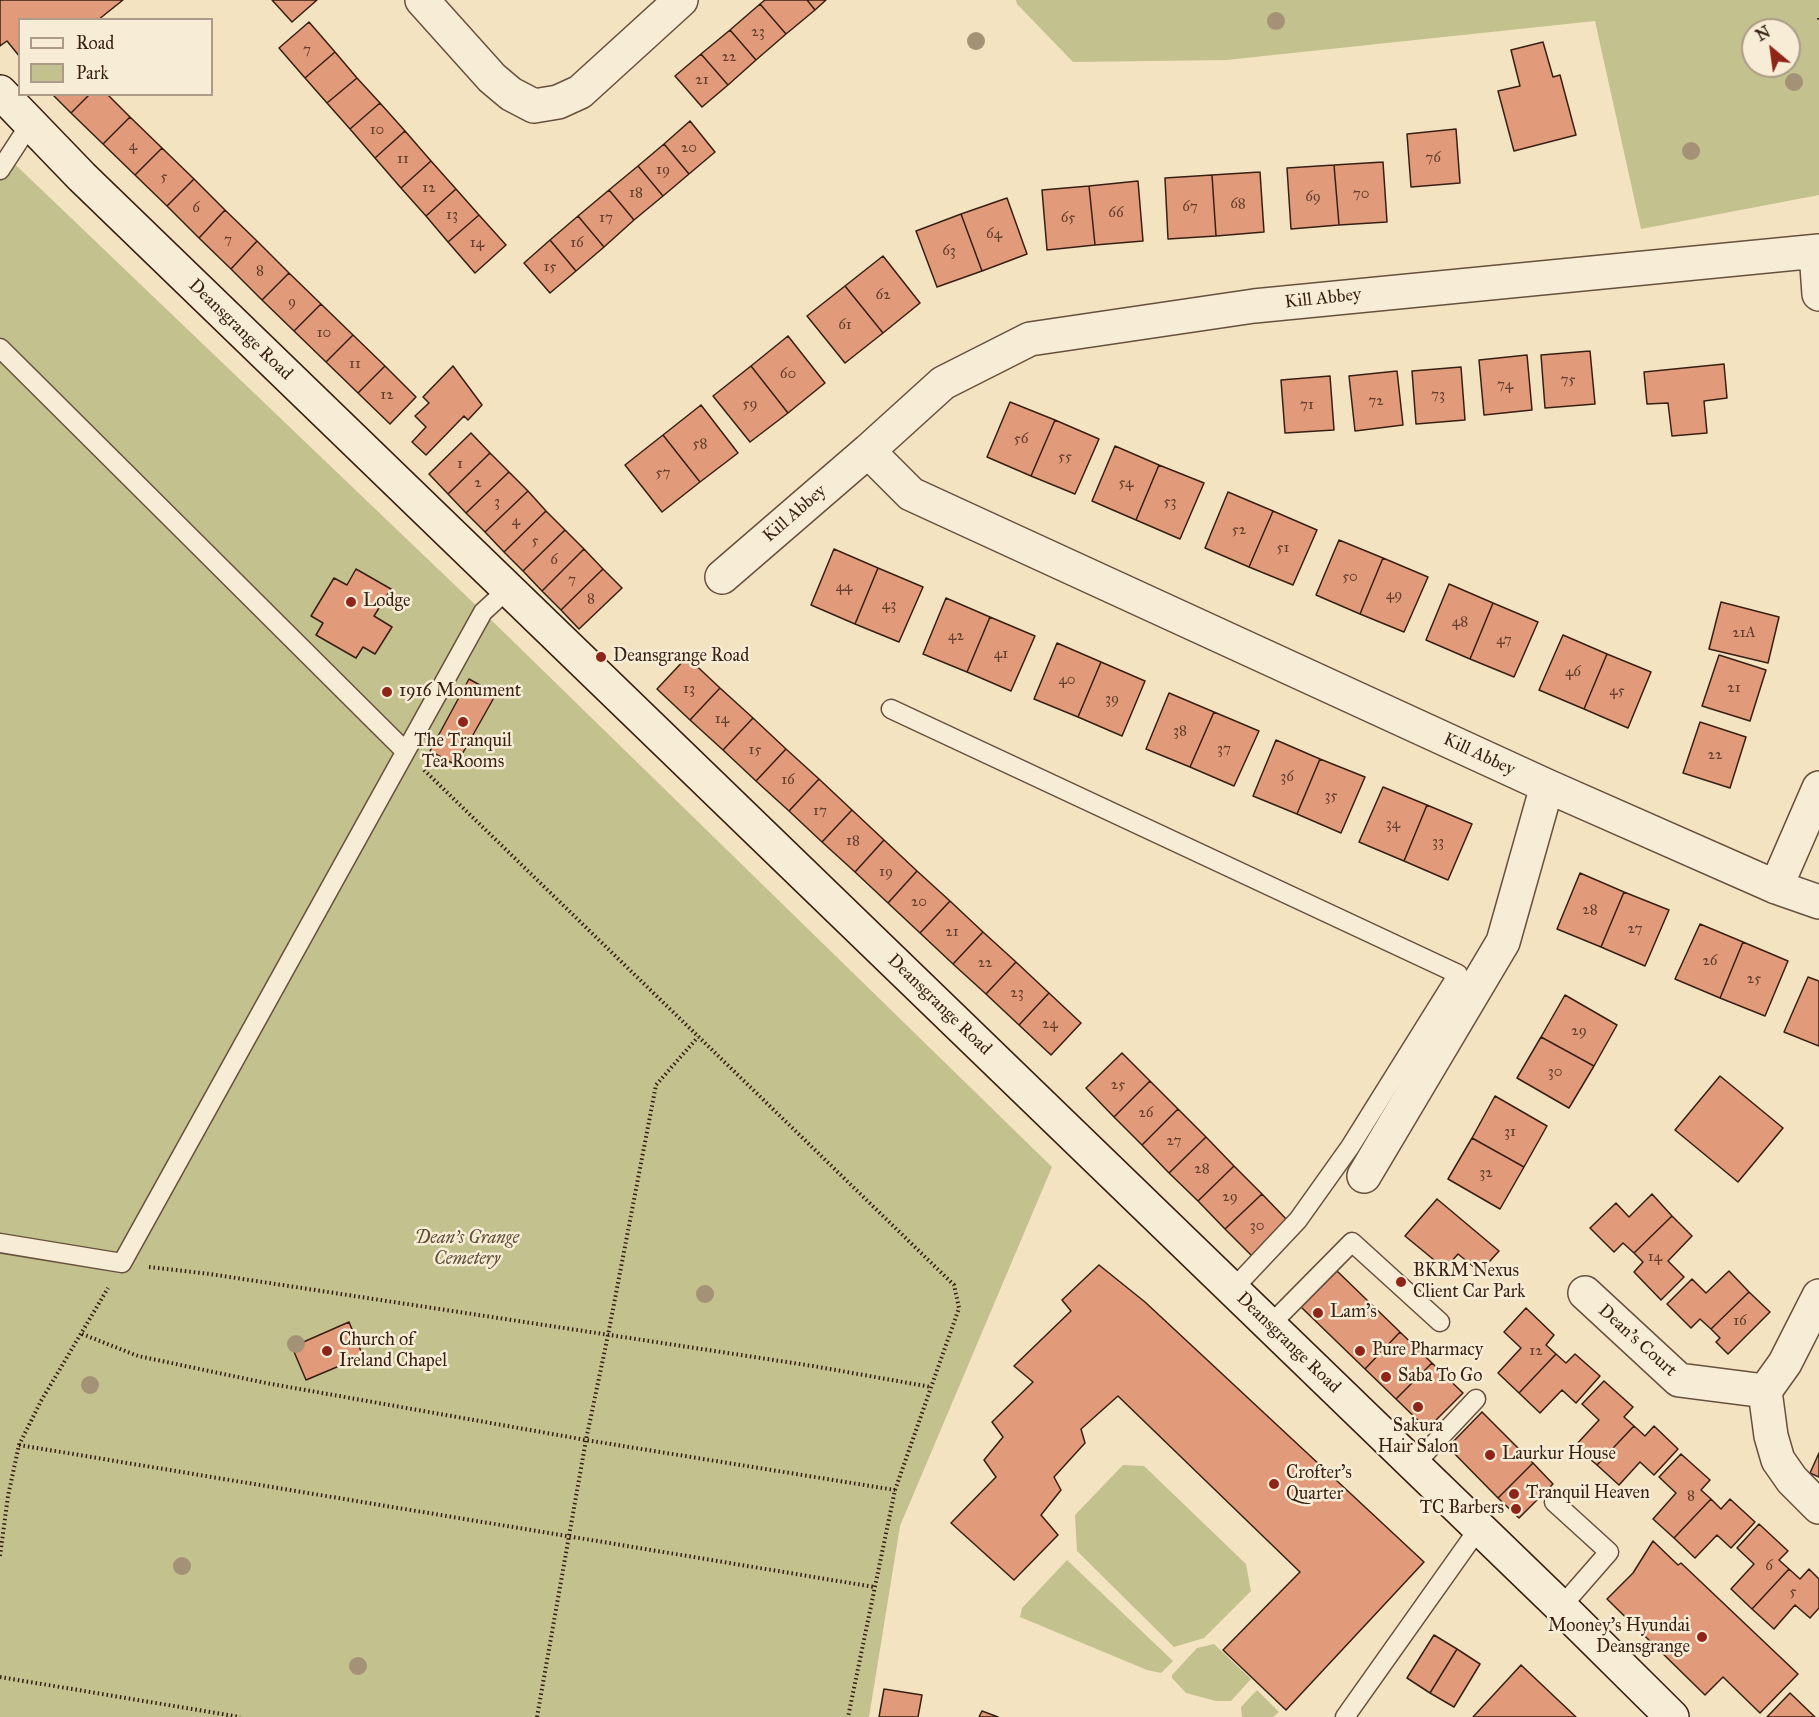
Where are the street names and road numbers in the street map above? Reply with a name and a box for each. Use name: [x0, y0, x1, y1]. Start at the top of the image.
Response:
street label: Deansgrange Road: [184, 275, 296, 385]
street label: Kill Abbey: [1284, 284, 1362, 314]
street label: Kill Abbey: [759, 481, 831, 547]
street label: Kill Abbey: [1440, 729, 1518, 781]
street label: Deansgrange Road: [883, 950, 995, 1060]
street label: Deansgrange Road: [1232, 1288, 1344, 1398]
street label: Dean's Court: [1593, 1300, 1681, 1382]

